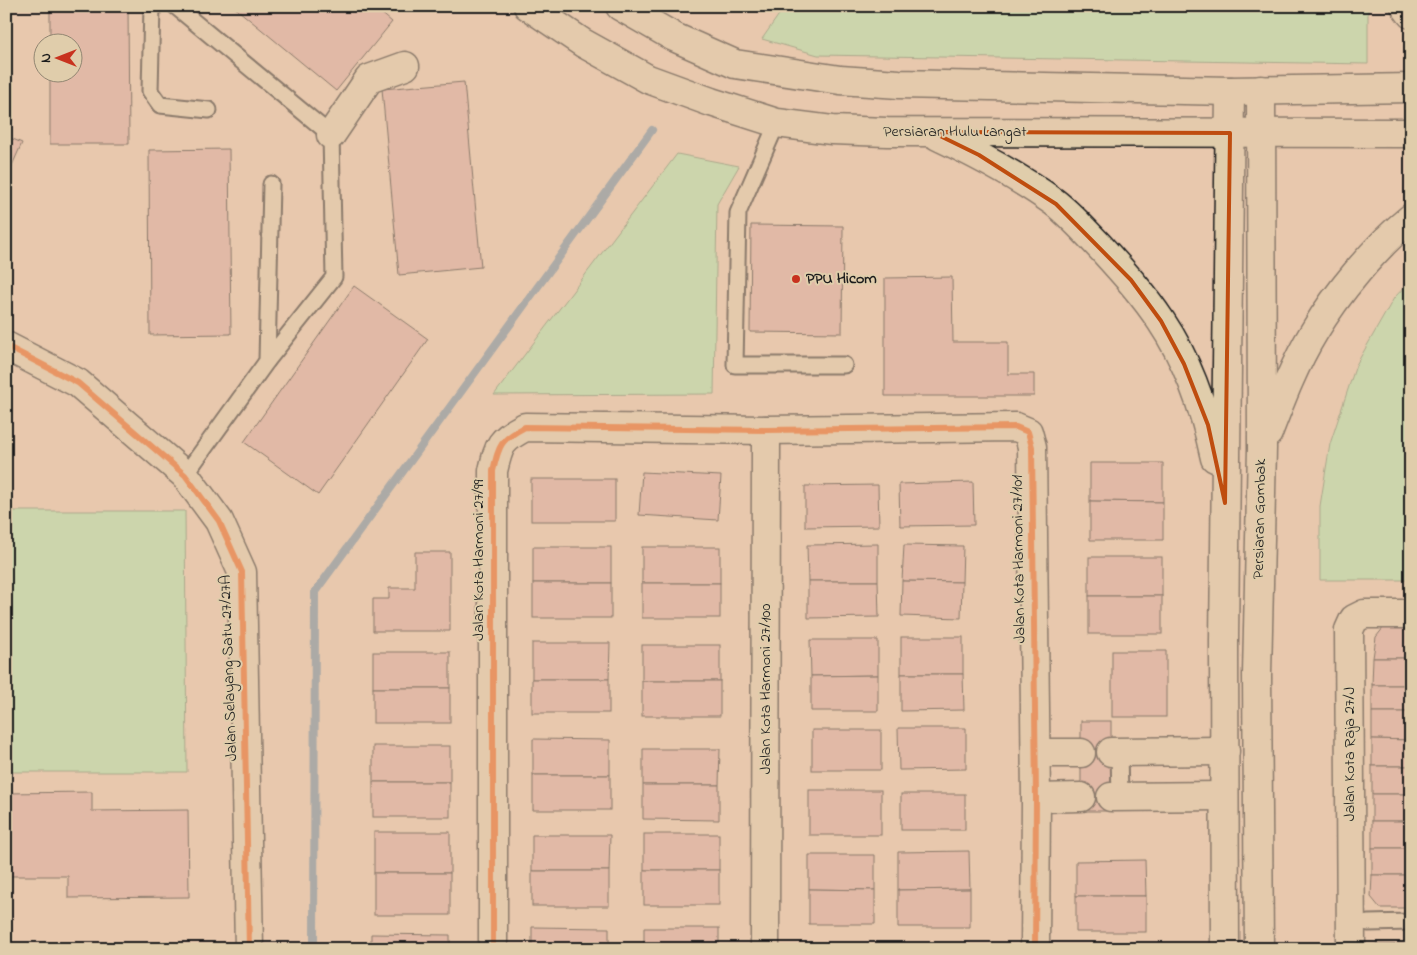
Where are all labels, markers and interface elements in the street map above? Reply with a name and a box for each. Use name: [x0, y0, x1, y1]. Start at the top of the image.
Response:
north arrow: [32, 32, 82, 82]
text: N: [36, 53, 57, 63]
street label: Persiaran Hulu Langat: [883, 120, 1027, 144]
place label: PPU Hicom: [806, 267, 877, 291]
marker: PPU Hicom: [790, 273, 802, 285]
street label: Persiaran Gombak: [1247, 458, 1273, 579]
street label: Jalan Kota Harmoni 27/101: [1006, 474, 1032, 644]
street label: Jalan Kota Harmoni 27/99: [467, 479, 491, 641]
street label: Jalan Selayang Satu 27/27A: [214, 574, 244, 762]
street label: Jalan Kota Harmoni 27/100: [754, 604, 778, 774]
street label: Jalan Kota Raja 27/J: [1338, 687, 1362, 821]

